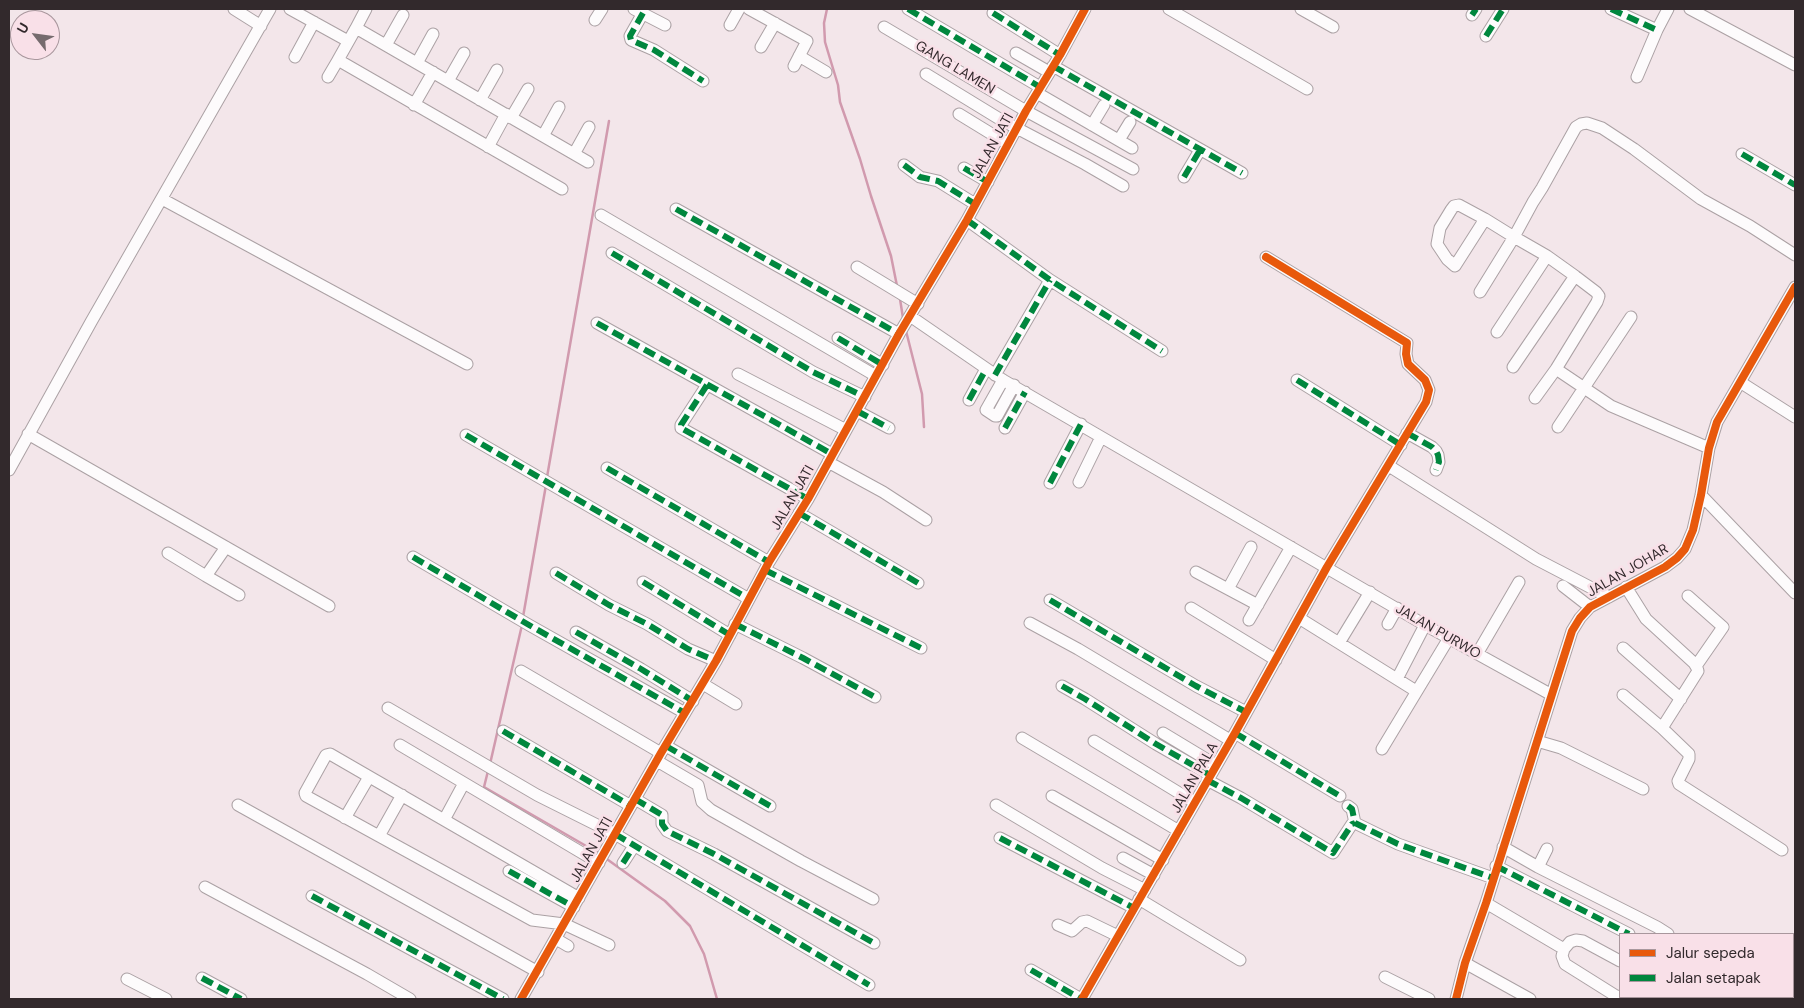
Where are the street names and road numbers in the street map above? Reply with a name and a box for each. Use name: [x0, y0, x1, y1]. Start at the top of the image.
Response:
street label: GANG LAMEN: [912, 38, 998, 98]
street label: JALAN JATI: [968, 110, 1018, 182]
street label: JALAN JATI: [768, 463, 818, 533]
street label: JALAN JOHAR: [1584, 541, 1672, 601]
street label: JALAN PURWO: [1393, 601, 1483, 663]
street label: JALAN PALA: [1168, 740, 1222, 816]
street label: JALAN JATI: [567, 814, 617, 886]

